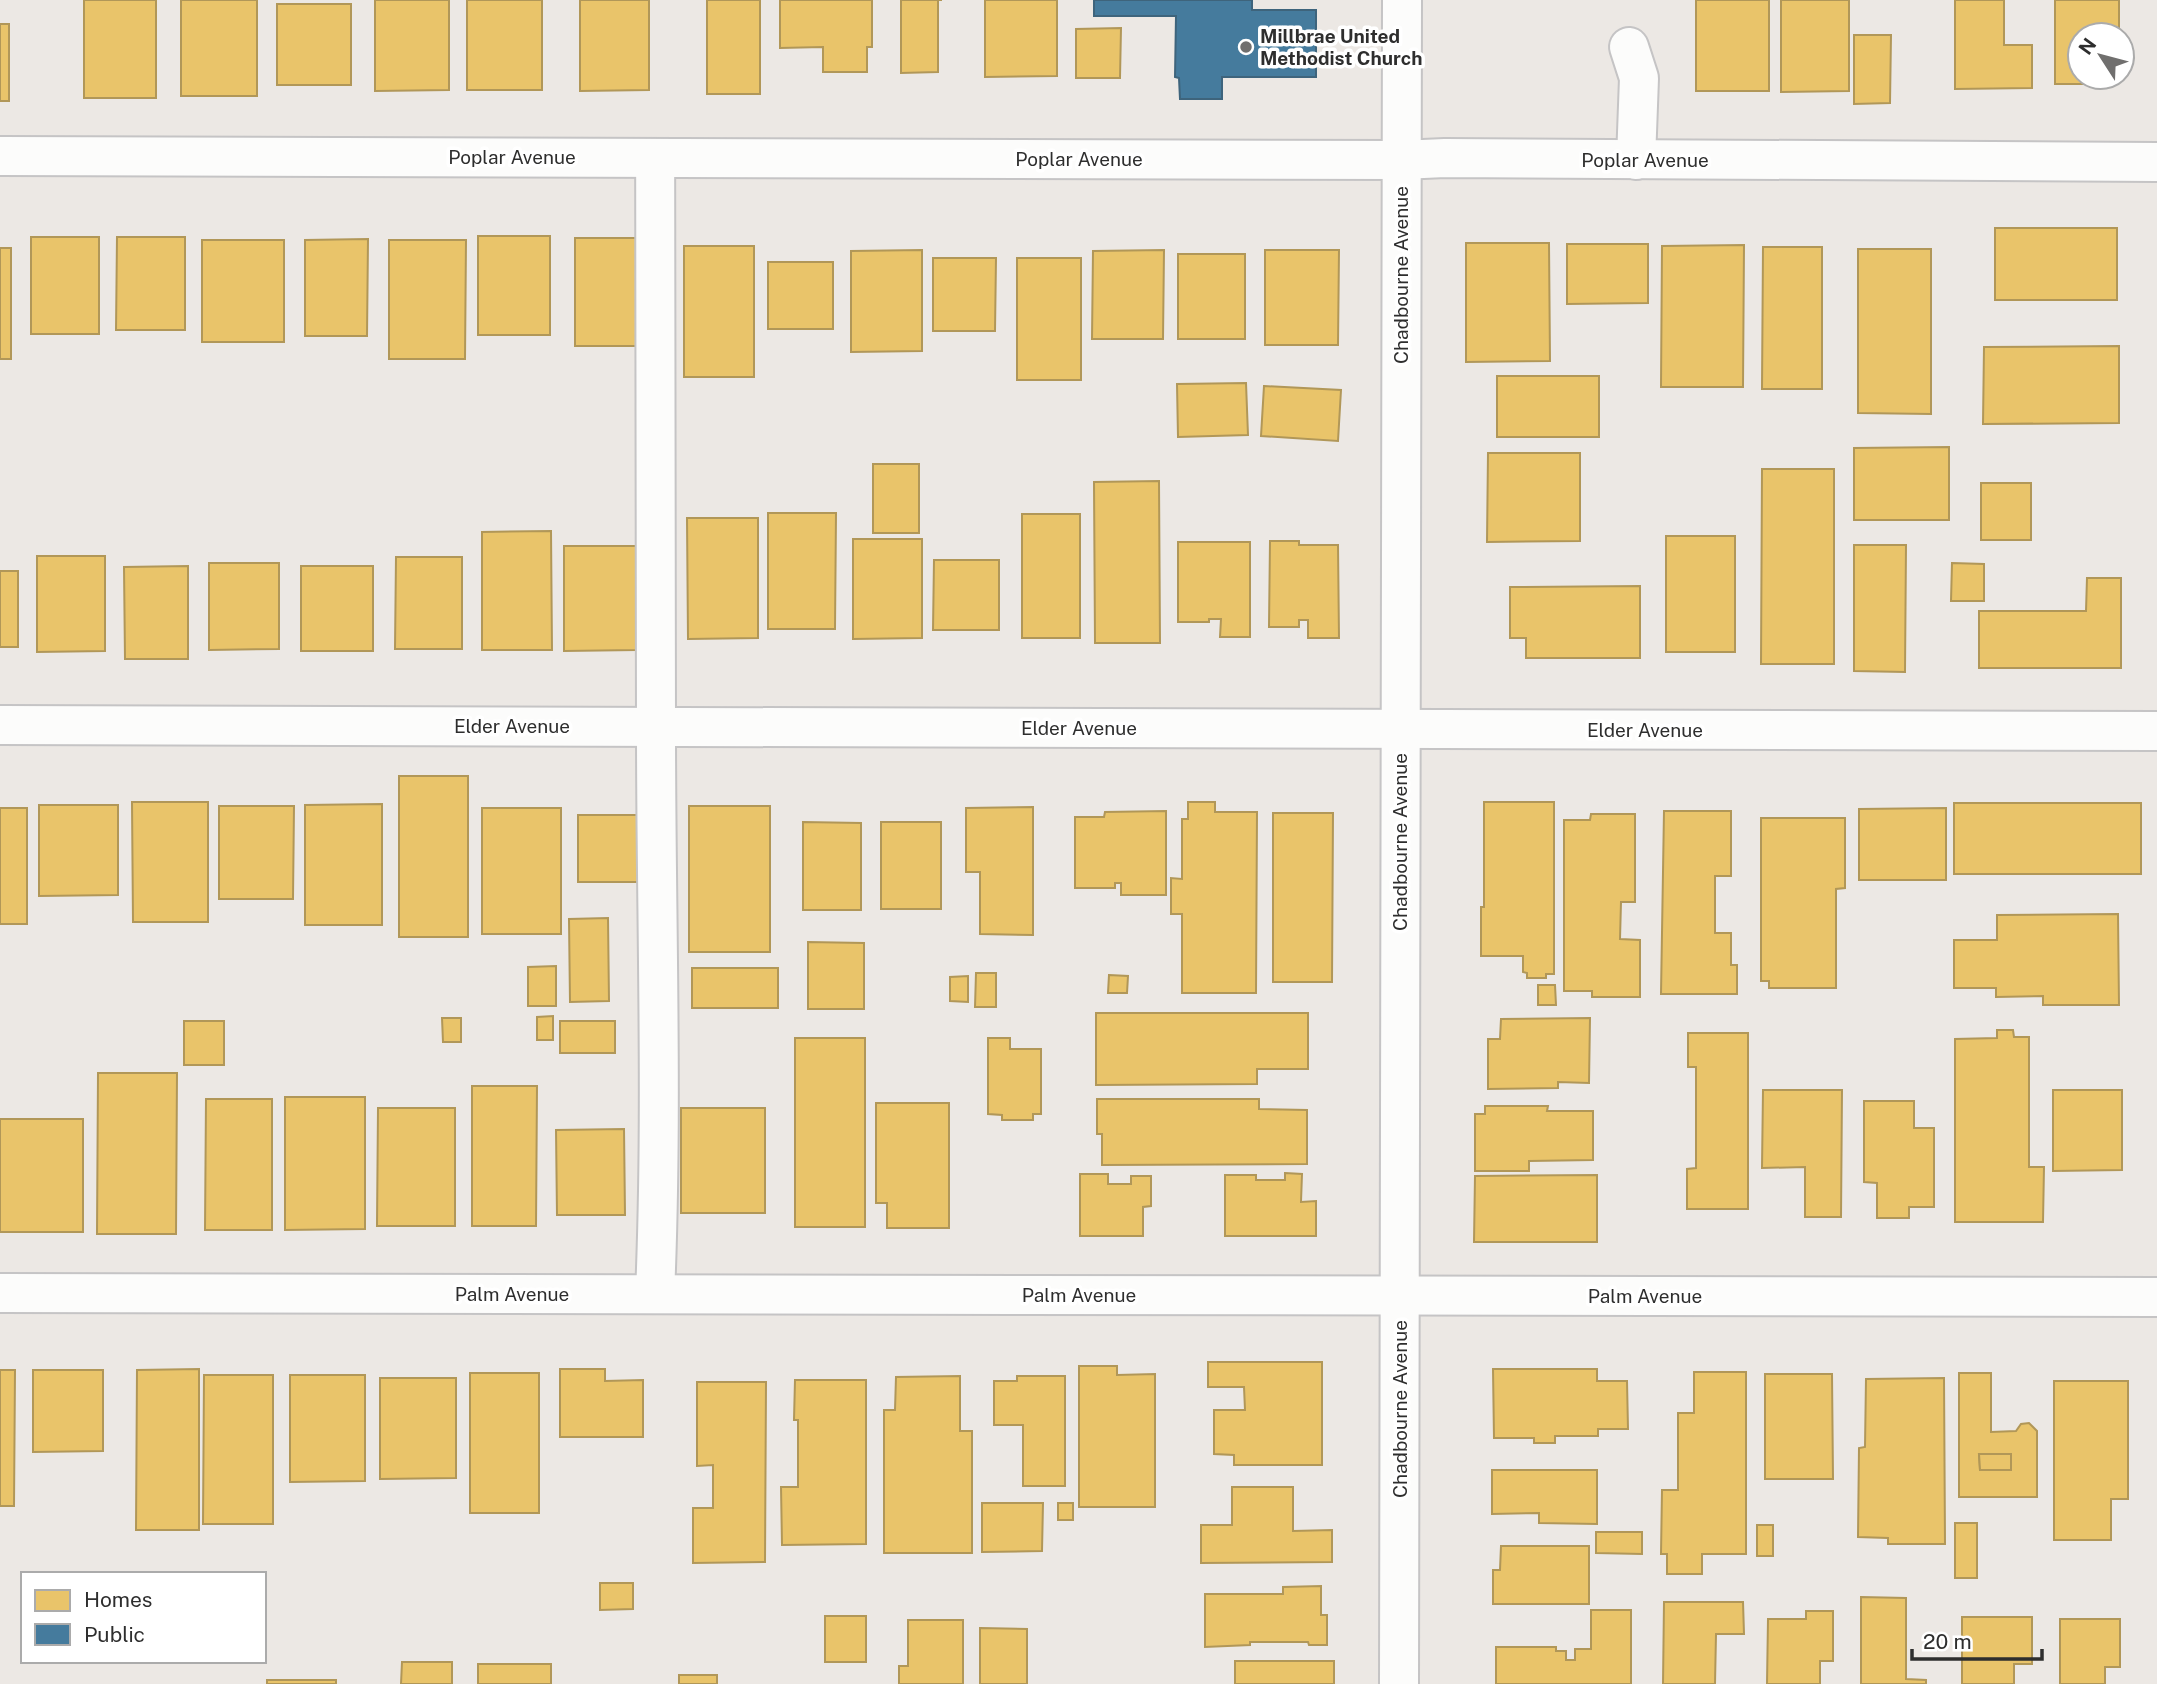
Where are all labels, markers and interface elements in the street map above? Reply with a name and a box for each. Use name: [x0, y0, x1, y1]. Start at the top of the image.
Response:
north arrow: [2066, 21, 2136, 91]
place label: Millbrae United Methodist Church: [1260, 25, 1422, 69]
text: N: [2074, 34, 2101, 58]
marker: Millbrae United Methodist Church: [1238, 39, 1254, 55]
street label: Poplar Avenue: [448, 146, 576, 168]
street label: Poplar Avenue: [1015, 148, 1143, 170]
street label: Poplar Avenue: [1581, 149, 1709, 171]
street label: Chadbourne Avenue: [1390, 186, 1412, 364]
street label: Elder Avenue: [454, 715, 570, 737]
street label: Elder Avenue: [1021, 717, 1137, 739]
street label: Elder Avenue: [1587, 719, 1703, 741]
street label: Chadbourne Avenue: [1389, 753, 1411, 931]
street label: Palm Avenue: [455, 1283, 569, 1305]
street label: Palm Avenue: [1022, 1284, 1136, 1306]
street label: Palm Avenue: [1588, 1285, 1702, 1307]
street label: Chadbourne Avenue: [1389, 1320, 1411, 1498]
legend: [21, 1572, 266, 1663]
text: Homes: [84, 1587, 152, 1612]
scale bar: [1912, 1618, 2042, 1662]
text: Public: [84, 1622, 145, 1647]
text: 20 m: [1923, 1629, 1972, 1654]

